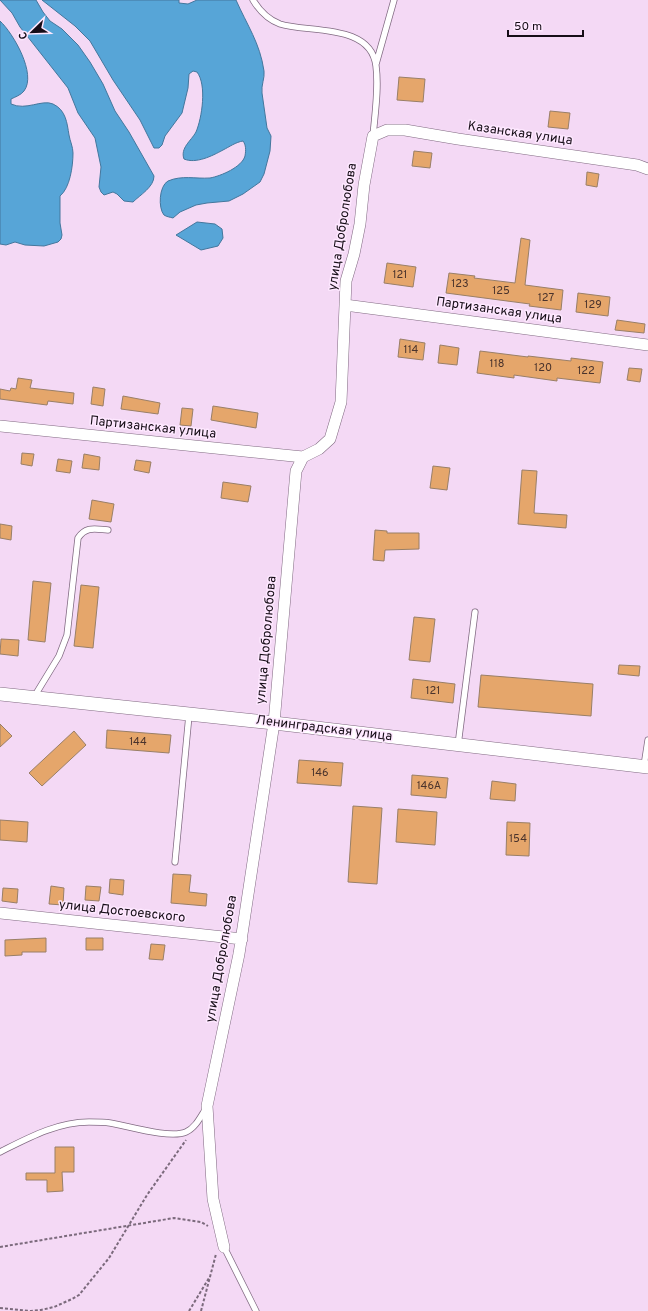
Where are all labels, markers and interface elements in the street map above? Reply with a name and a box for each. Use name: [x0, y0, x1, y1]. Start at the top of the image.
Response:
north arrow: [12, 12, 52, 52]
scale bar: [508, 12, 583, 38]
text: 50 m: [514, 19, 542, 35]
text: С: [16, 30, 32, 41]
street label: Казанская улица: [467, 119, 573, 149]
street label: улица Добролюбова: [325, 162, 361, 292]
house number: 121: [393, 268, 407, 282]
house number: 123: [451, 277, 469, 291]
house number: 125: [492, 284, 510, 298]
house number: 127: [538, 291, 554, 305]
street label: Партизанская улица: [435, 294, 563, 328]
house number: 129: [584, 298, 602, 312]
house number: 114: [404, 343, 419, 357]
house number: 118: [490, 357, 504, 371]
house number: 120: [534, 361, 552, 375]
house number: 122: [577, 364, 595, 378]
street label: Партизанская улица: [89, 413, 217, 443]
street label: улица Добролюбова: [253, 575, 281, 705]
house number: 121: [426, 684, 440, 698]
street label: Ленинградская улица: [255, 713, 393, 745]
house number: 144: [129, 735, 147, 749]
house number: 146: [311, 766, 329, 780]
house number: 146А: [417, 779, 441, 793]
house number: 154: [509, 832, 527, 846]
street label: улица Добролюбова: [203, 894, 241, 1024]
street label: улица Достоевского: [58, 897, 186, 927]

